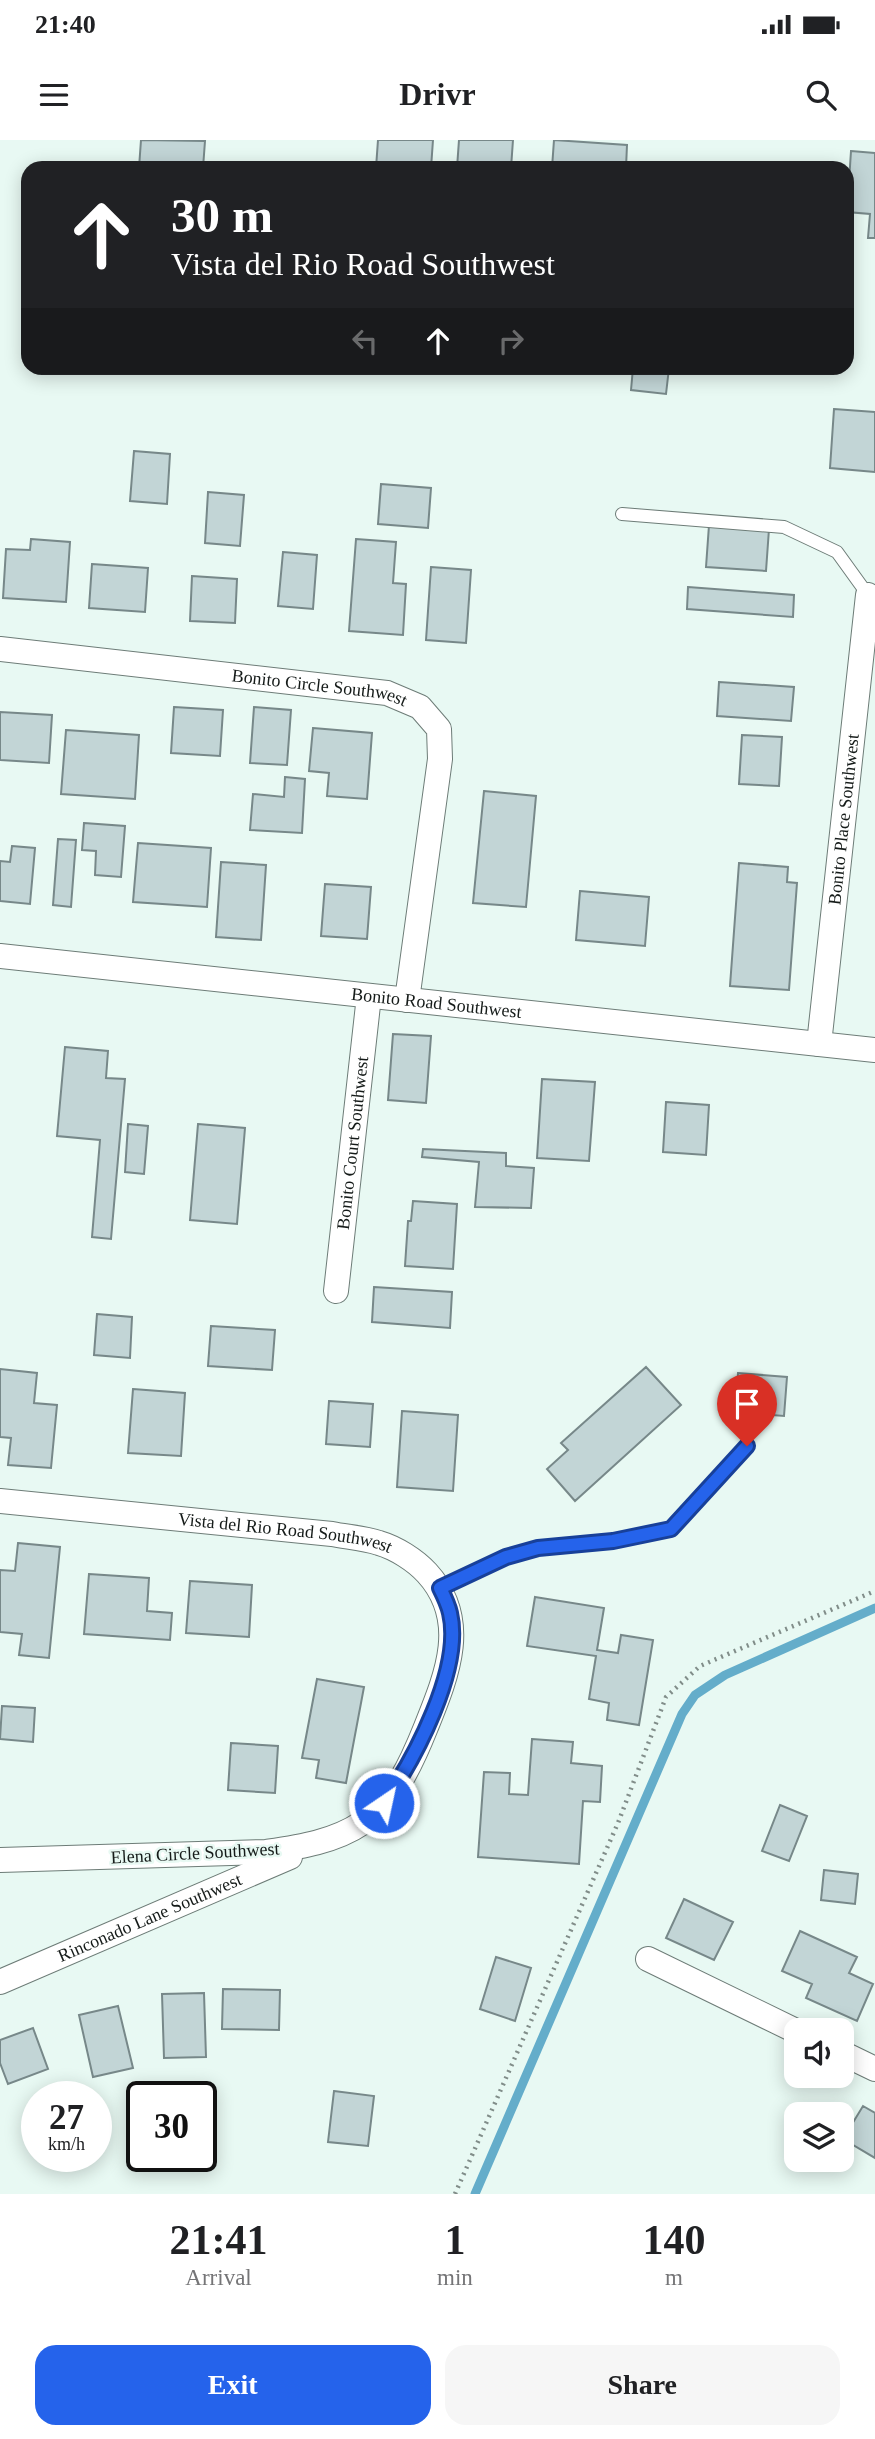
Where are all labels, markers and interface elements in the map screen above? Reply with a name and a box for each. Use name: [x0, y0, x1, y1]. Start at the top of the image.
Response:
text: 21:40: [35, 10, 96, 39]
icon: menu: [35, 76, 73, 114]
text: Drivr: [399, 76, 476, 112]
icon: search: [802, 76, 840, 114]
text: 30 m: [171, 188, 273, 243]
icon: ahead: [56, 189, 147, 280]
text: Vista del Rio Road Southwest: [171, 246, 555, 282]
icon: left: [346, 322, 384, 360]
icon: ahead: [419, 322, 457, 360]
icon: right: [492, 322, 530, 360]
street label: Bonito Circle Southwest: [231, 665, 410, 710]
street label: Bonito Place Southwest: [824, 733, 863, 906]
street label: Bonito Road Southwest: [350, 984, 523, 1022]
street label: Bonito Court Southwest: [333, 1055, 372, 1231]
pin: [717, 1374, 777, 1446]
icon: arrive: [728, 1385, 766, 1423]
street label: Vista del Rio Road Southwest: [177, 1509, 396, 1557]
position arrow: [347, 1766, 421, 1840]
street label: Elena Circle Southwest: [110, 1839, 280, 1867]
street label: Rinconado Lane Southwest: [55, 1869, 245, 1966]
map controls: [784, 2018, 854, 2172]
button: sound: [784, 2018, 854, 2088]
speed limit sign: 30: [126, 2081, 217, 2172]
text: 27: [49, 2098, 84, 2137]
button: layers: [784, 2102, 854, 2172]
text: km/h: [48, 2134, 85, 2154]
text: 21:41: [170, 2217, 268, 2263]
text: 1: [444, 2217, 465, 2263]
text: 140: [642, 2217, 705, 2263]
text: Arrival: [185, 2265, 252, 2290]
text: min: [437, 2265, 473, 2290]
text: m: [665, 2265, 683, 2290]
button: Exit: [35, 2345, 431, 2425]
button: Share: [445, 2345, 840, 2425]

